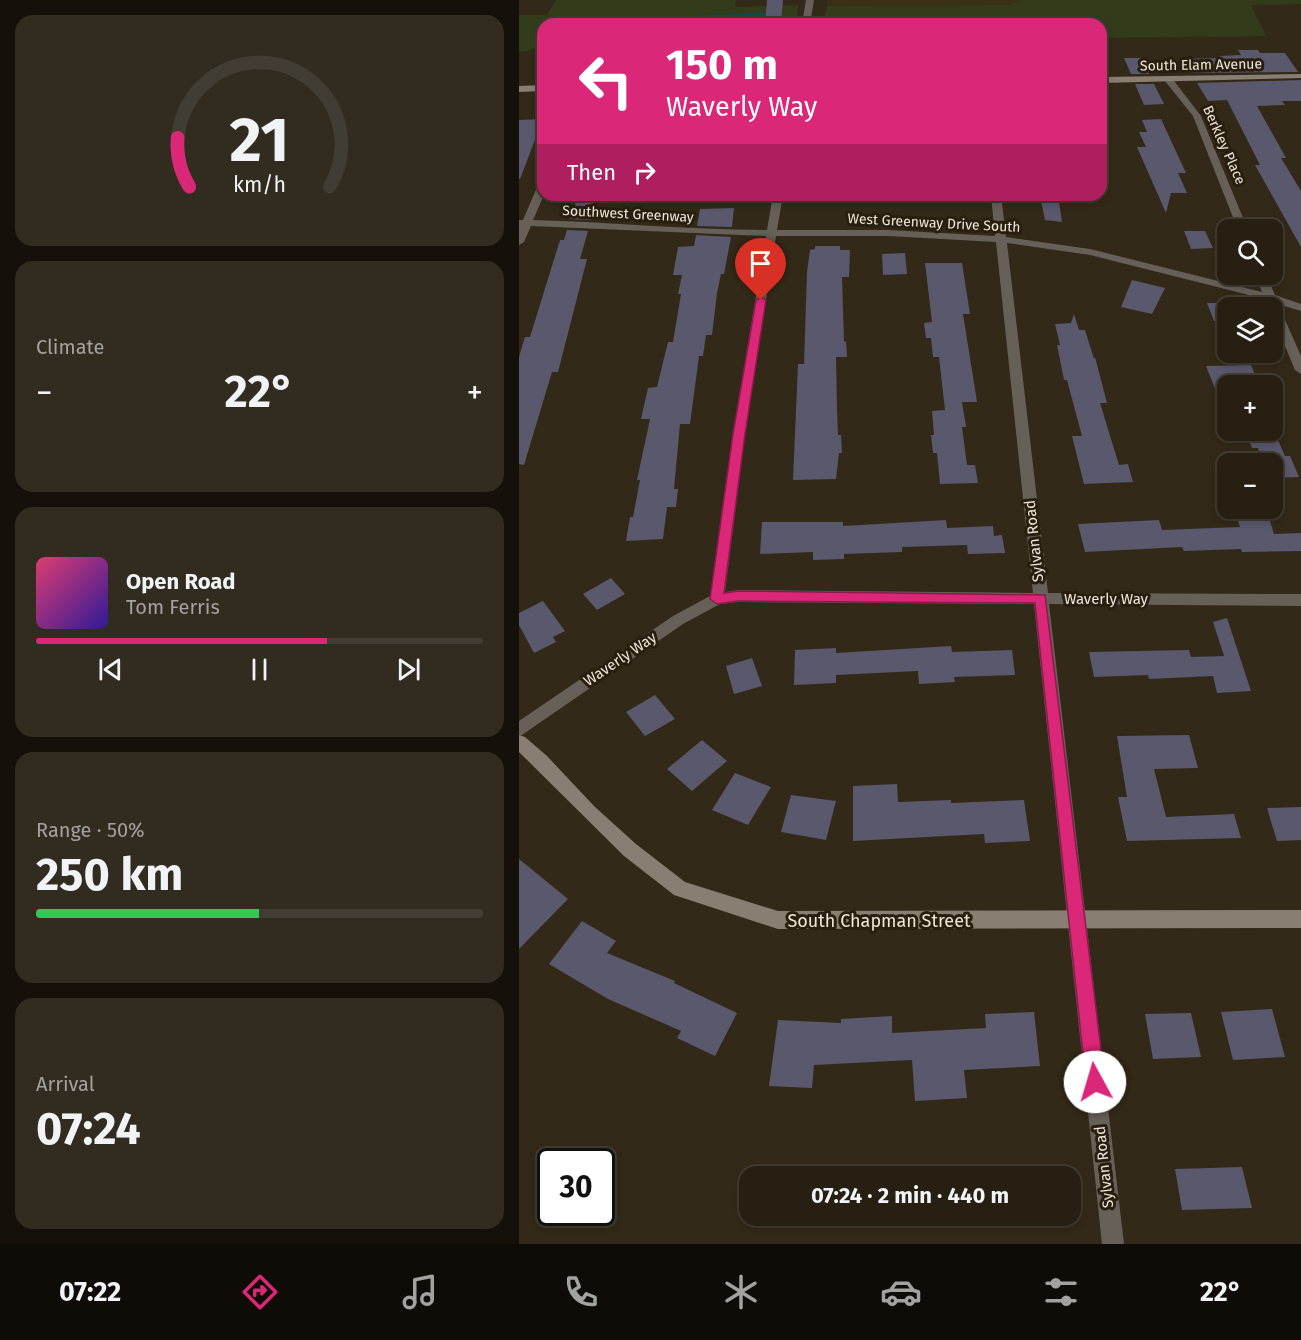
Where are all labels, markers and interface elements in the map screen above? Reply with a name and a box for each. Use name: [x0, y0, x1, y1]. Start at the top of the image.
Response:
text: 150 m: [666, 40, 778, 90]
icon: left: [567, 42, 645, 120]
street label: South Elam Avenue: [1140, 55, 1262, 75]
text: Waverly Way: [666, 91, 817, 123]
street label: Berkley Place: [1199, 103, 1249, 187]
text: 21: [230, 104, 289, 179]
icon: right: [628, 156, 661, 189]
text: Then: [567, 159, 616, 186]
text: km/h: [233, 173, 286, 199]
street label: Southwest Greenway: [562, 202, 694, 226]
street label: West Greenway Drive South: [847, 210, 1021, 236]
map controls: [1217, 219, 1283, 519]
button: search: [1217, 219, 1283, 285]
pin: [735, 238, 786, 300]
icon: arrive: [744, 247, 777, 280]
button: layers: [1217, 297, 1283, 363]
text: Climate: [36, 335, 104, 359]
text: 22°: [225, 365, 295, 419]
text: −: [36, 373, 53, 413]
text: +: [467, 373, 483, 413]
button: +: [1217, 375, 1283, 441]
button: −: [1217, 453, 1283, 519]
street label: Sylvan Road: [1021, 499, 1047, 583]
text: Open Road: [126, 568, 236, 595]
street label: Waverly Way: [1064, 590, 1149, 608]
text: Tom Ferris: [126, 595, 220, 619]
street label: Waverly Way: [580, 628, 660, 690]
icon: previous: [94, 653, 127, 686]
icon: pause: [243, 653, 276, 686]
icon: next: [392, 653, 425, 686]
text: Range · 50%: [36, 818, 145, 842]
text: 250 km: [36, 848, 183, 902]
street label: South Chapman Street: [788, 910, 971, 932]
position arrow: [1063, 1050, 1127, 1114]
text: Arrival: [36, 1072, 95, 1096]
text: 07:24: [36, 1102, 141, 1156]
street label: Sylvan Road: [1091, 1125, 1117, 1209]
speed limit sign: 30: [537, 1148, 615, 1226]
text: 07:24 · 2 min · 440 m: [811, 1182, 1009, 1209]
icon: directions: [239, 1271, 281, 1313]
icon: music: [399, 1271, 441, 1313]
icon: phone: [560, 1271, 602, 1313]
icon: climate: [720, 1271, 762, 1313]
icon: car: [880, 1271, 922, 1313]
icon: filters: [1040, 1271, 1082, 1313]
text: 07:22: [59, 1276, 121, 1308]
text: 22°: [1200, 1276, 1242, 1308]

